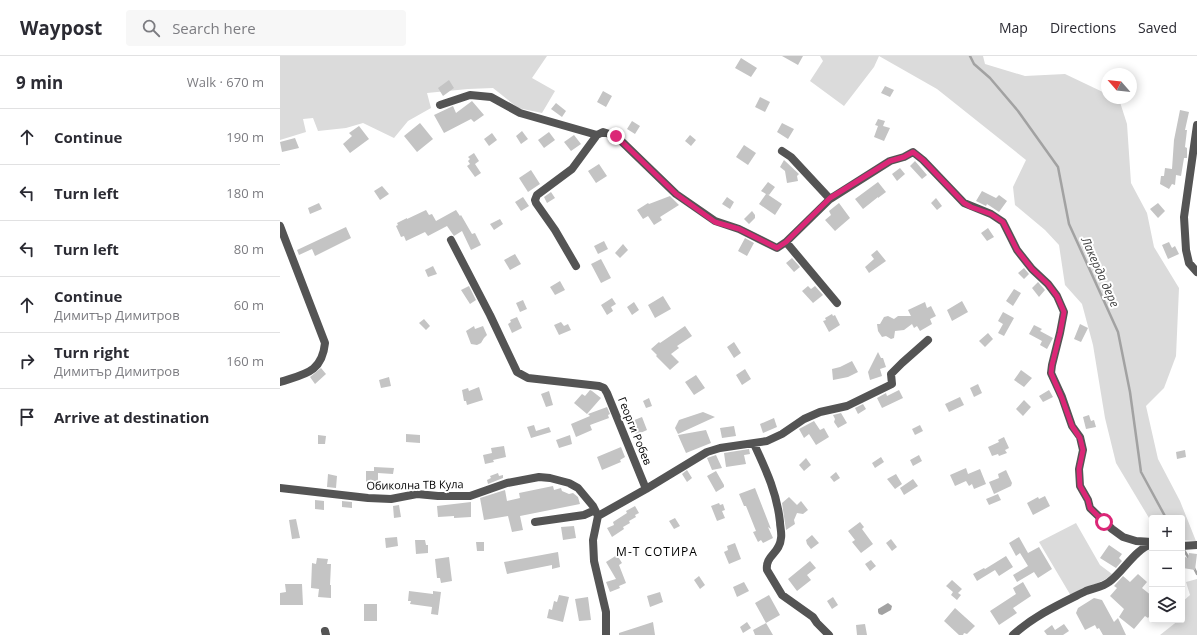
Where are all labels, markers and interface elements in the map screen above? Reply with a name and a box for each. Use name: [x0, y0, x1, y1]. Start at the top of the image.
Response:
search box: [126, 10, 406, 46]
text: Waypost: [20, 15, 102, 41]
icon: search: [140, 17, 162, 39]
text: Search here: [172, 18, 256, 38]
text: Map: [999, 18, 1028, 37]
text: Directions: [1050, 18, 1116, 37]
text: Saved: [1138, 18, 1177, 37]
north arrow: [1101, 68, 1137, 104]
text: 9 min: [16, 71, 63, 94]
text: Walk · 670 m: [187, 73, 264, 91]
icon: ahead: [16, 126, 38, 148]
text: Continue: [54, 127, 122, 147]
route end: [607, 127, 625, 145]
text: 190 m: [226, 128, 264, 146]
icon: left: [16, 182, 38, 204]
text: Turn left: [54, 183, 119, 203]
text: 180 m: [226, 184, 264, 202]
water label: Лакерда дере: [1077, 233, 1124, 310]
icon: left: [16, 238, 38, 260]
text: Turn left: [54, 239, 119, 259]
text: 80 m: [234, 240, 264, 258]
text: Continue: [54, 286, 122, 306]
icon: ahead: [16, 294, 38, 316]
text: 60 m: [234, 296, 264, 314]
text: Димитър Димитров: [54, 306, 180, 324]
text: Turn right: [54, 342, 129, 362]
icon: right: [16, 350, 38, 372]
text: 160 m: [226, 352, 264, 370]
text: Димитър Димитров: [54, 362, 180, 380]
street label: Георги Робев: [615, 395, 656, 467]
icon: arrive: [16, 406, 38, 428]
text: Arrive at destination: [54, 407, 209, 427]
street label: Обиколна ТВ Кула: [366, 476, 464, 493]
route start: [1095, 513, 1113, 531]
map controls: [1149, 515, 1185, 623]
button: +: [1149, 515, 1185, 551]
district label: М-Т СОТИРА: [616, 543, 698, 560]
button: −: [1149, 551, 1185, 587]
button: layers: [1149, 587, 1185, 623]

